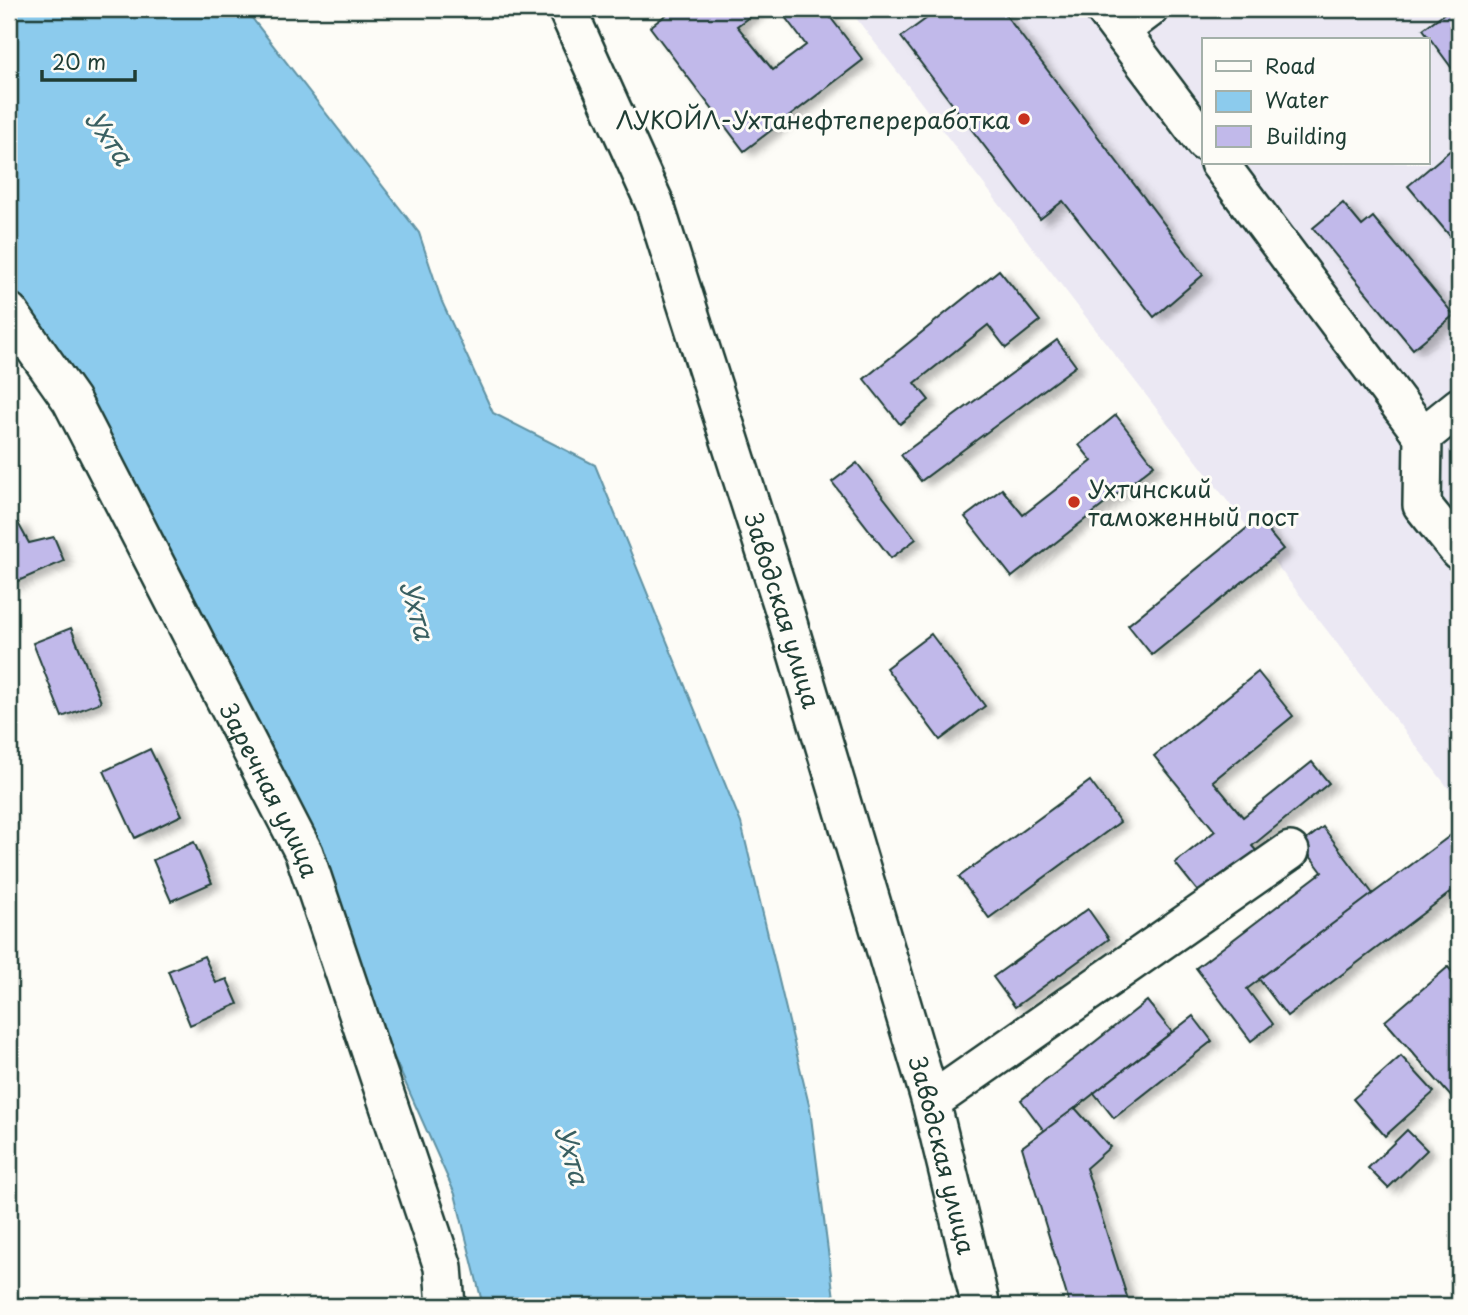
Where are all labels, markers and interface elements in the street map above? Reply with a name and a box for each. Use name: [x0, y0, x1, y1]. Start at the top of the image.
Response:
scale bar: [42, 38, 135, 82]
legend: [1202, 38, 1430, 164]
text: 20 m: [52, 45, 106, 77]
text: Road: [1265, 49, 1316, 81]
text: Water: [1265, 83, 1329, 115]
water label: Ухта: [77, 101, 143, 173]
place label: ЛУКОЙЛ-Ухтанефтепереработка: [616, 101, 1010, 137]
marker: ЛУКОЙЛ-Ухтанефтепереработка: [1016, 111, 1032, 127]
text: Building: [1265, 119, 1347, 151]
place label: Ухтинский таможенный пост: [1088, 470, 1299, 534]
marker: Ухтинский таможенный пост: [1066, 494, 1082, 510]
street label: Заводская улица: [736, 508, 830, 713]
water label: Ухта: [391, 576, 445, 645]
street label: Заречная улица: [212, 696, 329, 882]
street label: Заводская улица: [900, 1052, 986, 1258]
water label: Ухта: [546, 1121, 600, 1190]

